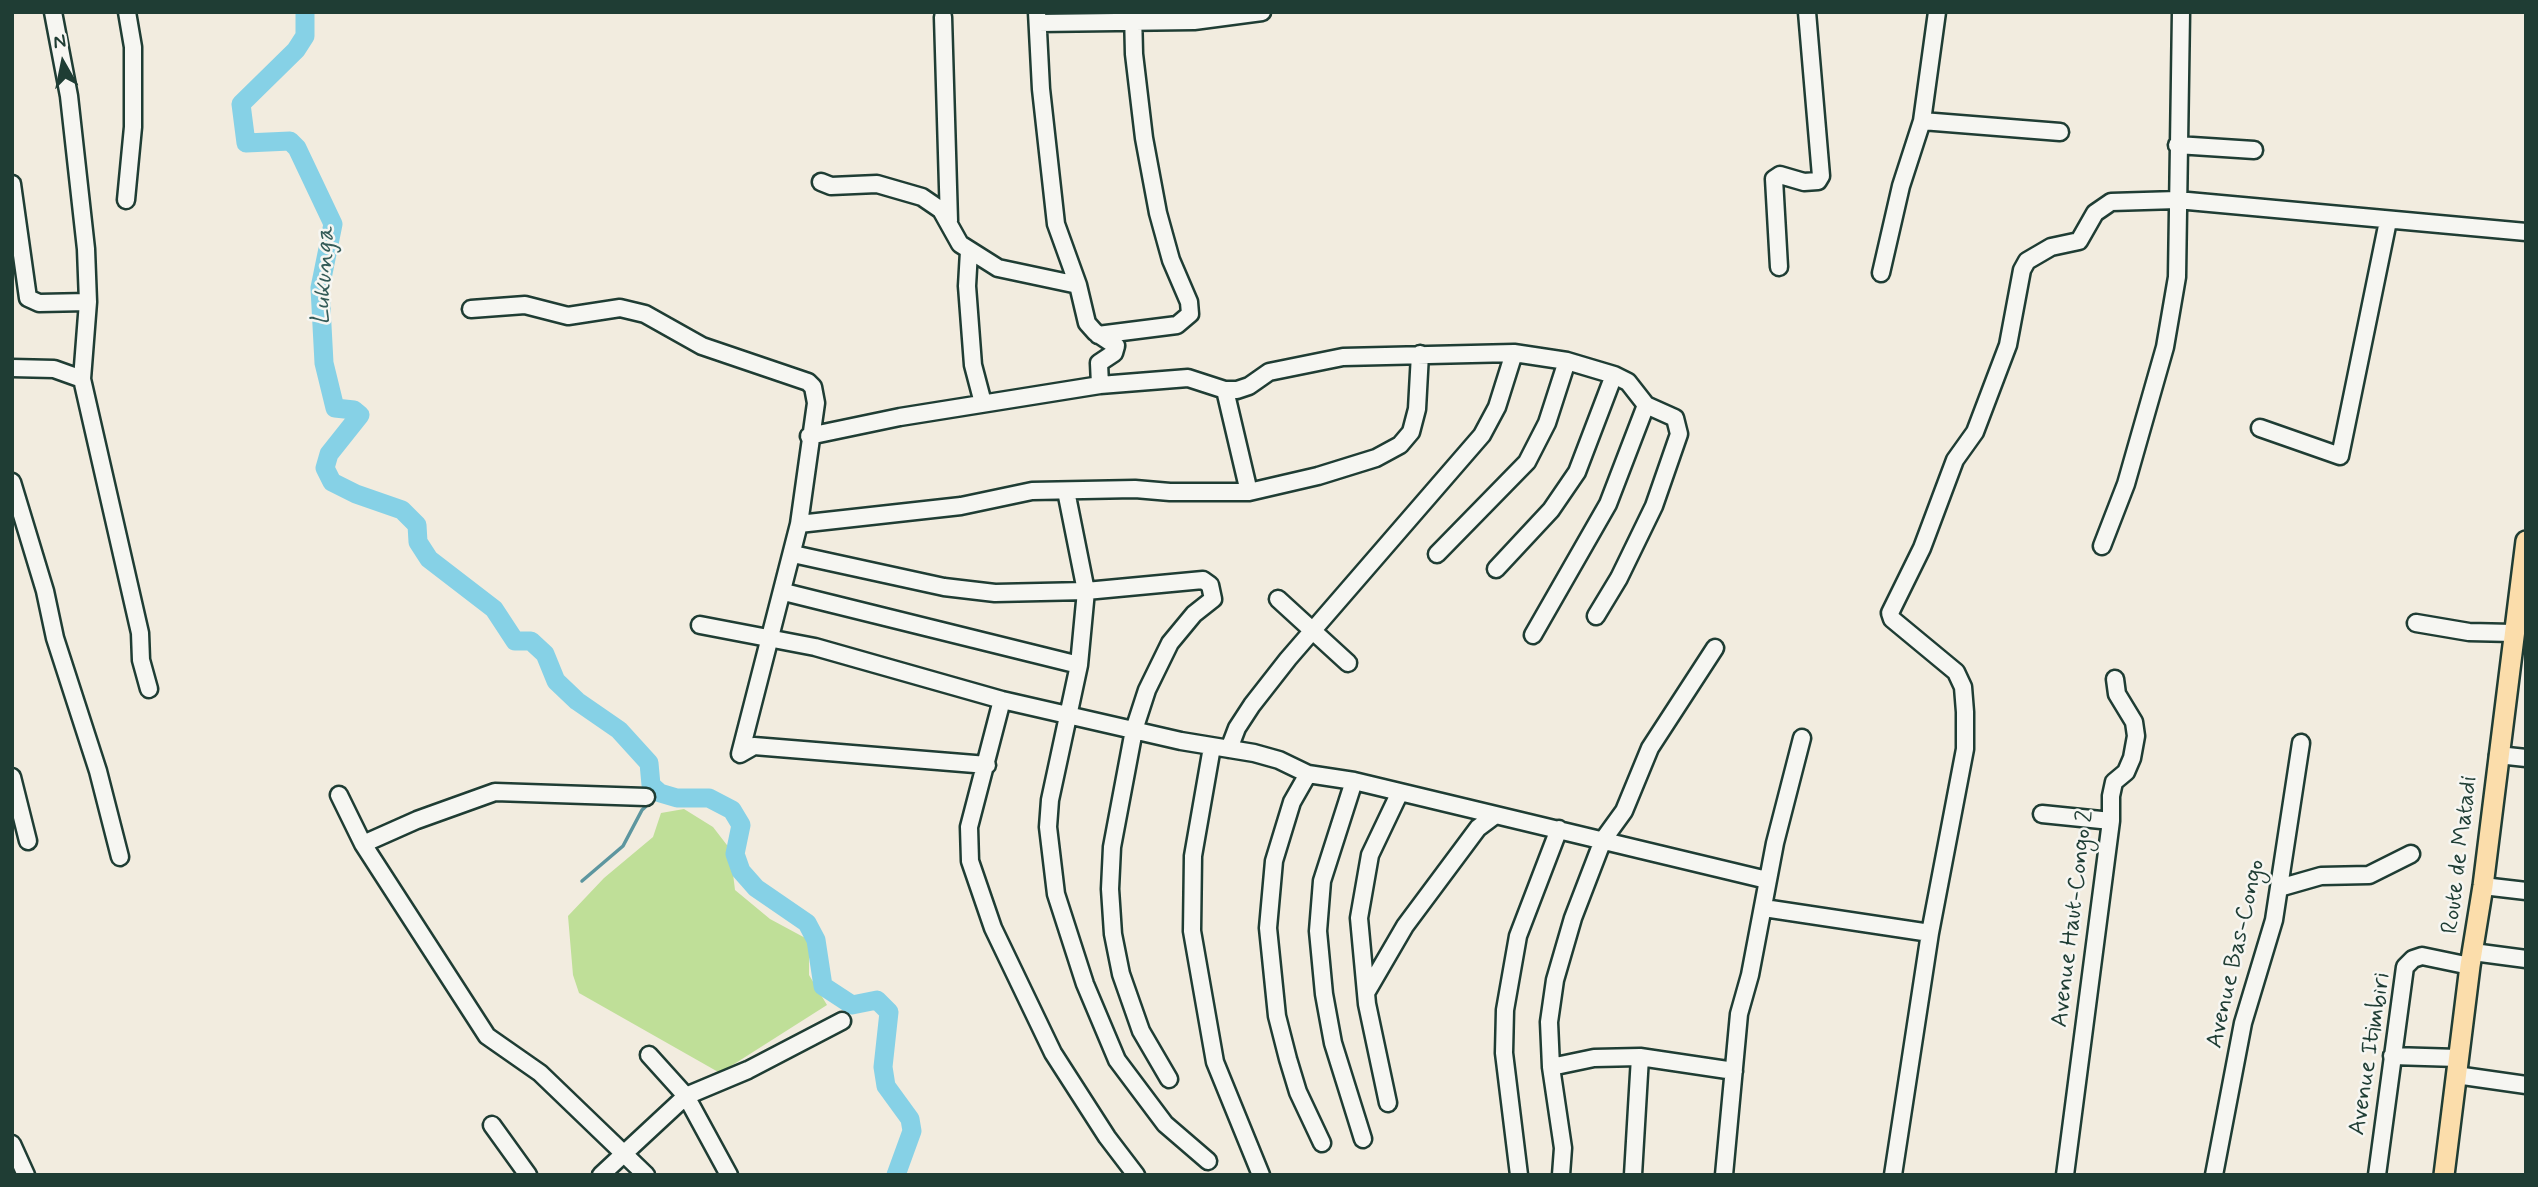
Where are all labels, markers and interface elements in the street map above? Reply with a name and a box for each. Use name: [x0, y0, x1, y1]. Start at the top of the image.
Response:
north arrow: [28, 28, 98, 98]
text: N: [51, 28, 68, 55]
water label: Lukunga: [307, 226, 343, 326]
street label: Route de Matadi: [2437, 774, 2485, 936]
street label: Avenue Haut-Congo 2: [2046, 809, 2102, 1029]
street label: Avenue Bas-Congo: [2201, 857, 2273, 1051]
street label: Avenue Itimbiri: [2344, 970, 2398, 1138]

